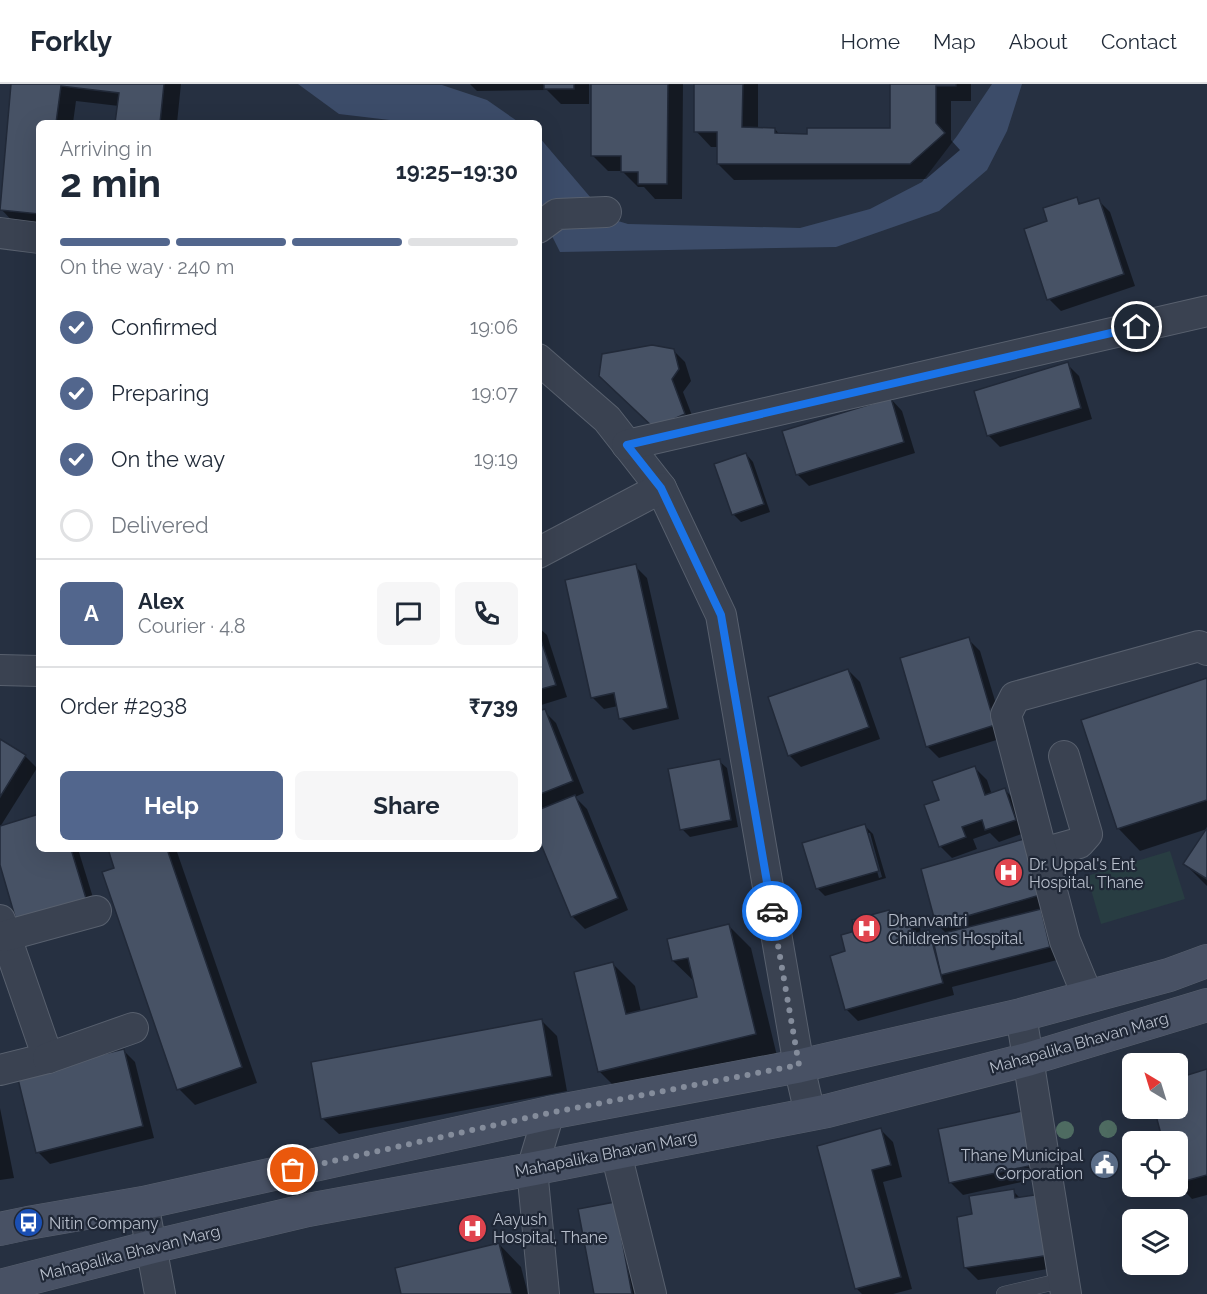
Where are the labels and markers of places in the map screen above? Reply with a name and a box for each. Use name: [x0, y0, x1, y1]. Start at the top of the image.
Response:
pin: [1111, 301, 1162, 352]
place label: Dr. Uppal's Ent Hospital, Thane: [1029, 855, 1143, 892]
hospital icon: Dr. Uppal's Ent Hospital, Thane: [992, 857, 1024, 889]
place label: Dhanvantri Childrens Hospital: [888, 911, 1023, 948]
hospital icon: Dhanvantri Childrens Hospital: [851, 913, 883, 945]
pin: [267, 1144, 318, 1195]
place label: Thane Municipal Corporation: [961, 1146, 1084, 1183]
public building icon: Thane Municipal Corporation: [1088, 1148, 1120, 1180]
bus stop icon: Nitin Company: [12, 1207, 44, 1239]
place label: Aayush Hospital, Thane: [493, 1210, 607, 1247]
hospital icon: Aayush Hospital, Thane: [456, 1212, 488, 1244]
place label: Nitin Company: [49, 1214, 159, 1233]

